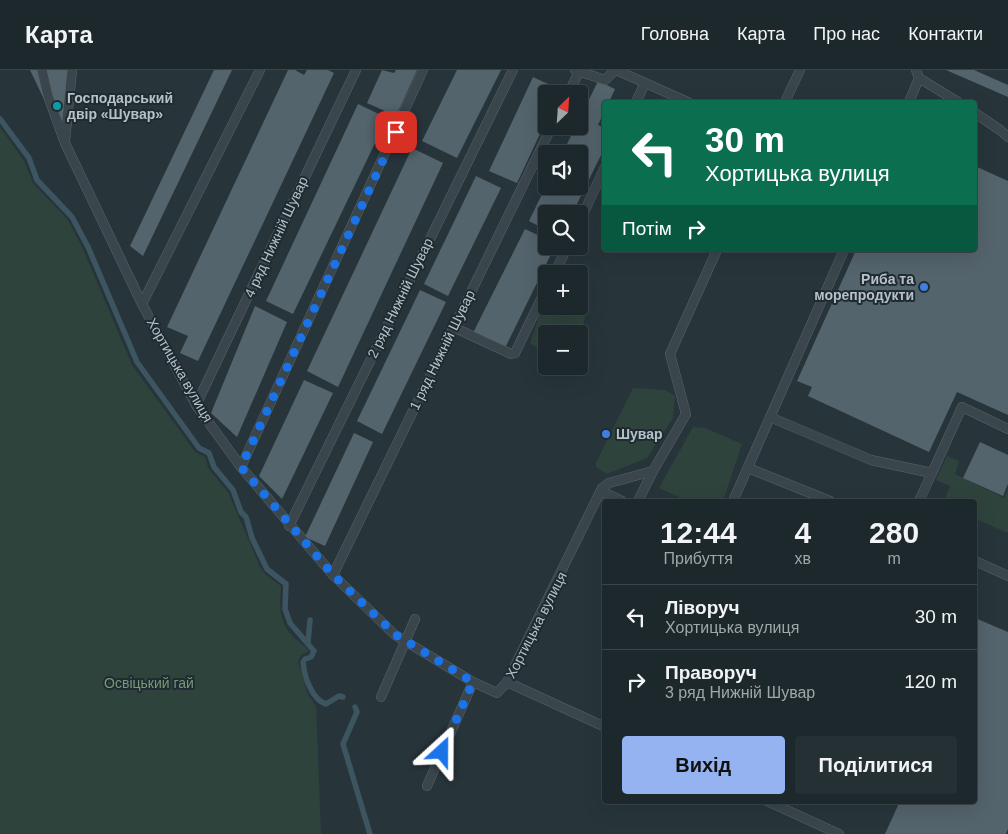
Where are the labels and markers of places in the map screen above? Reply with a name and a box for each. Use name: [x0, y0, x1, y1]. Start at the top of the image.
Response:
place label: Господарський двір «Шувар»: [67, 90, 173, 122]
marker: Господарський двір «Шувар»: [51, 100, 63, 112]
pin: [375, 111, 417, 153]
place label: Риба та морепродукти: [814, 271, 914, 303]
marker: Риба та морепродукти: [918, 281, 930, 293]
place label: Шувар: [616, 426, 663, 442]
marker: Шувар: [600, 428, 612, 440]

